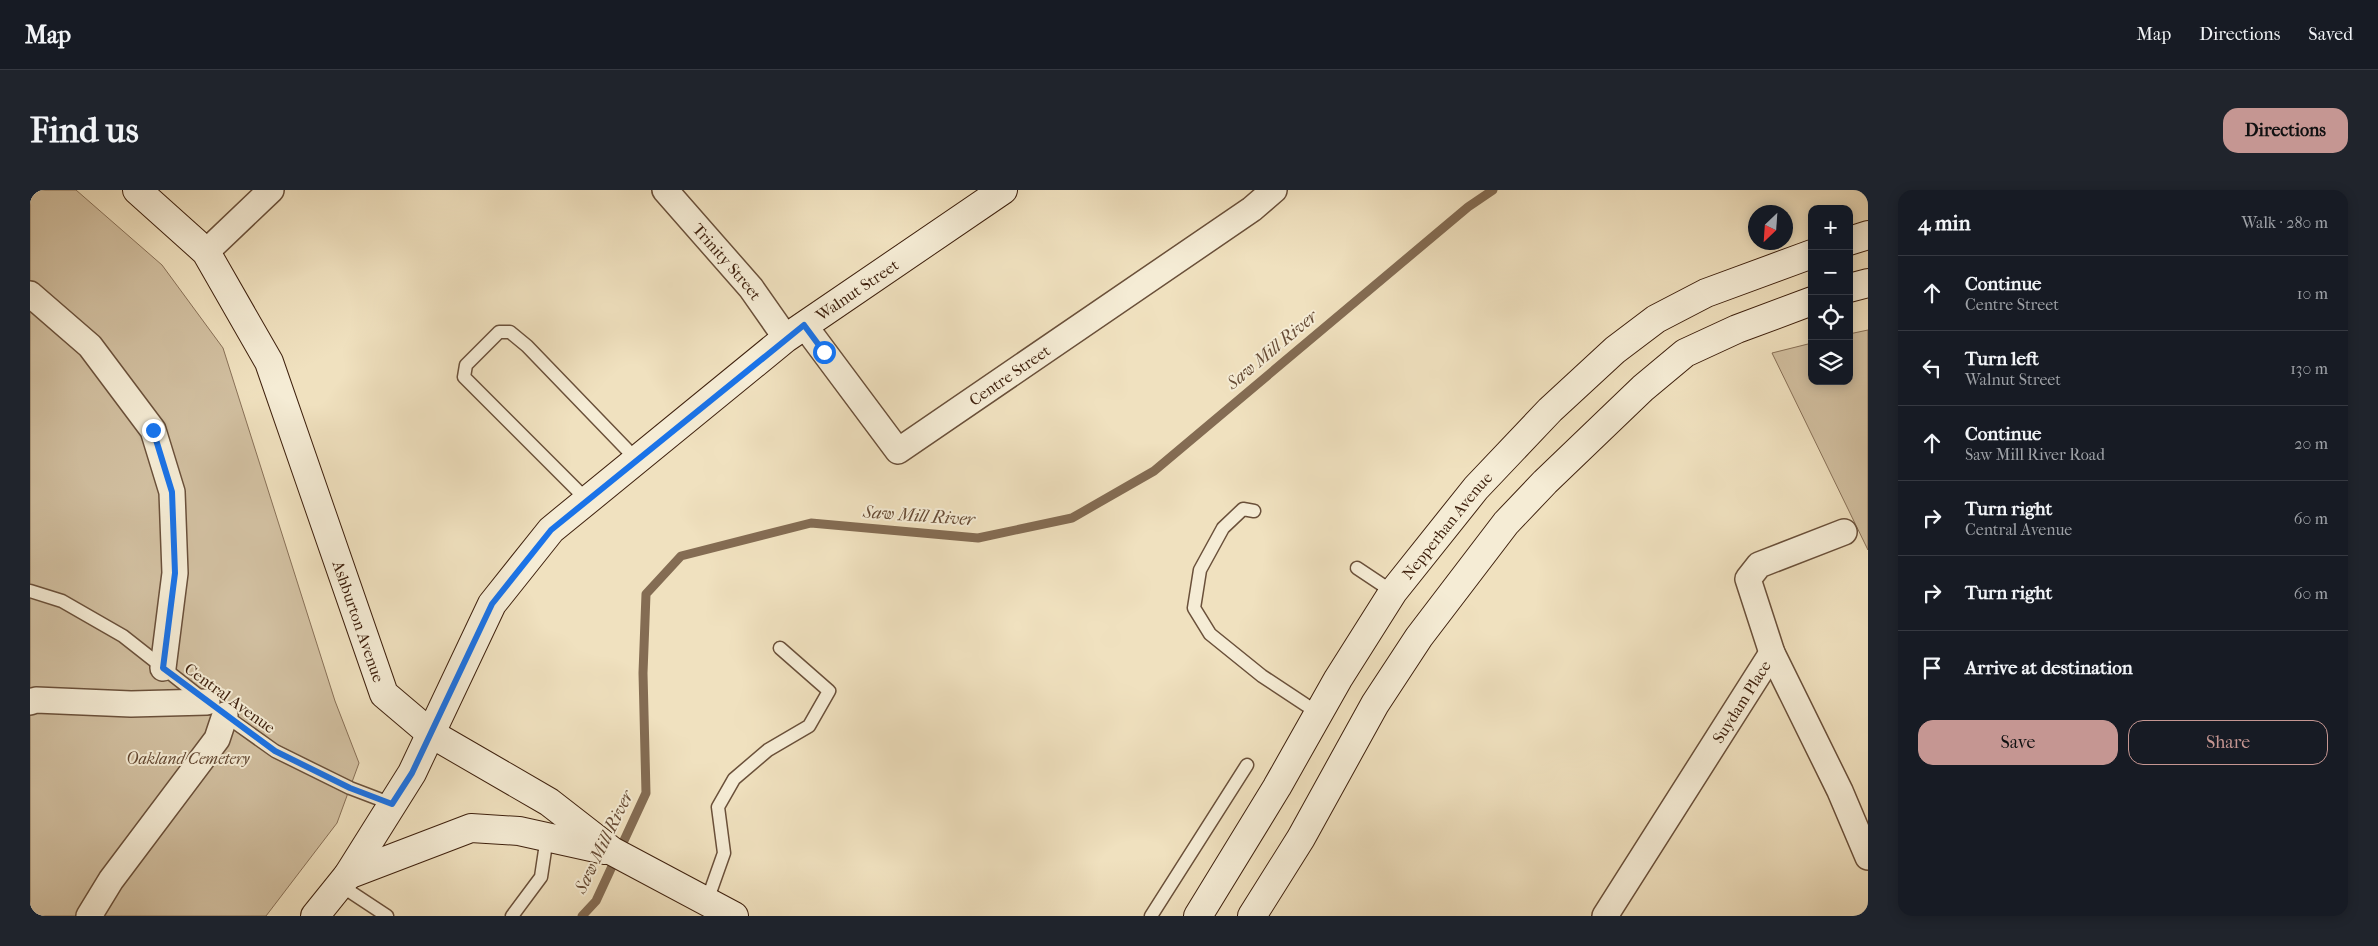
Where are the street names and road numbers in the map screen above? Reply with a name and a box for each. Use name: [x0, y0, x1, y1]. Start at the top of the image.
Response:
street label: Trinity Street: [689, 219, 766, 304]
street label: Walnut Street: [811, 255, 902, 325]
street label: Centre Street: [965, 340, 1054, 409]
street label: Nepperhan Avenue: [1398, 468, 1496, 583]
street label: Ashburton Avenue: [329, 557, 389, 685]
street label: Suydam Place: [1708, 657, 1775, 747]
street label: Central Avenue: [181, 659, 279, 737]

